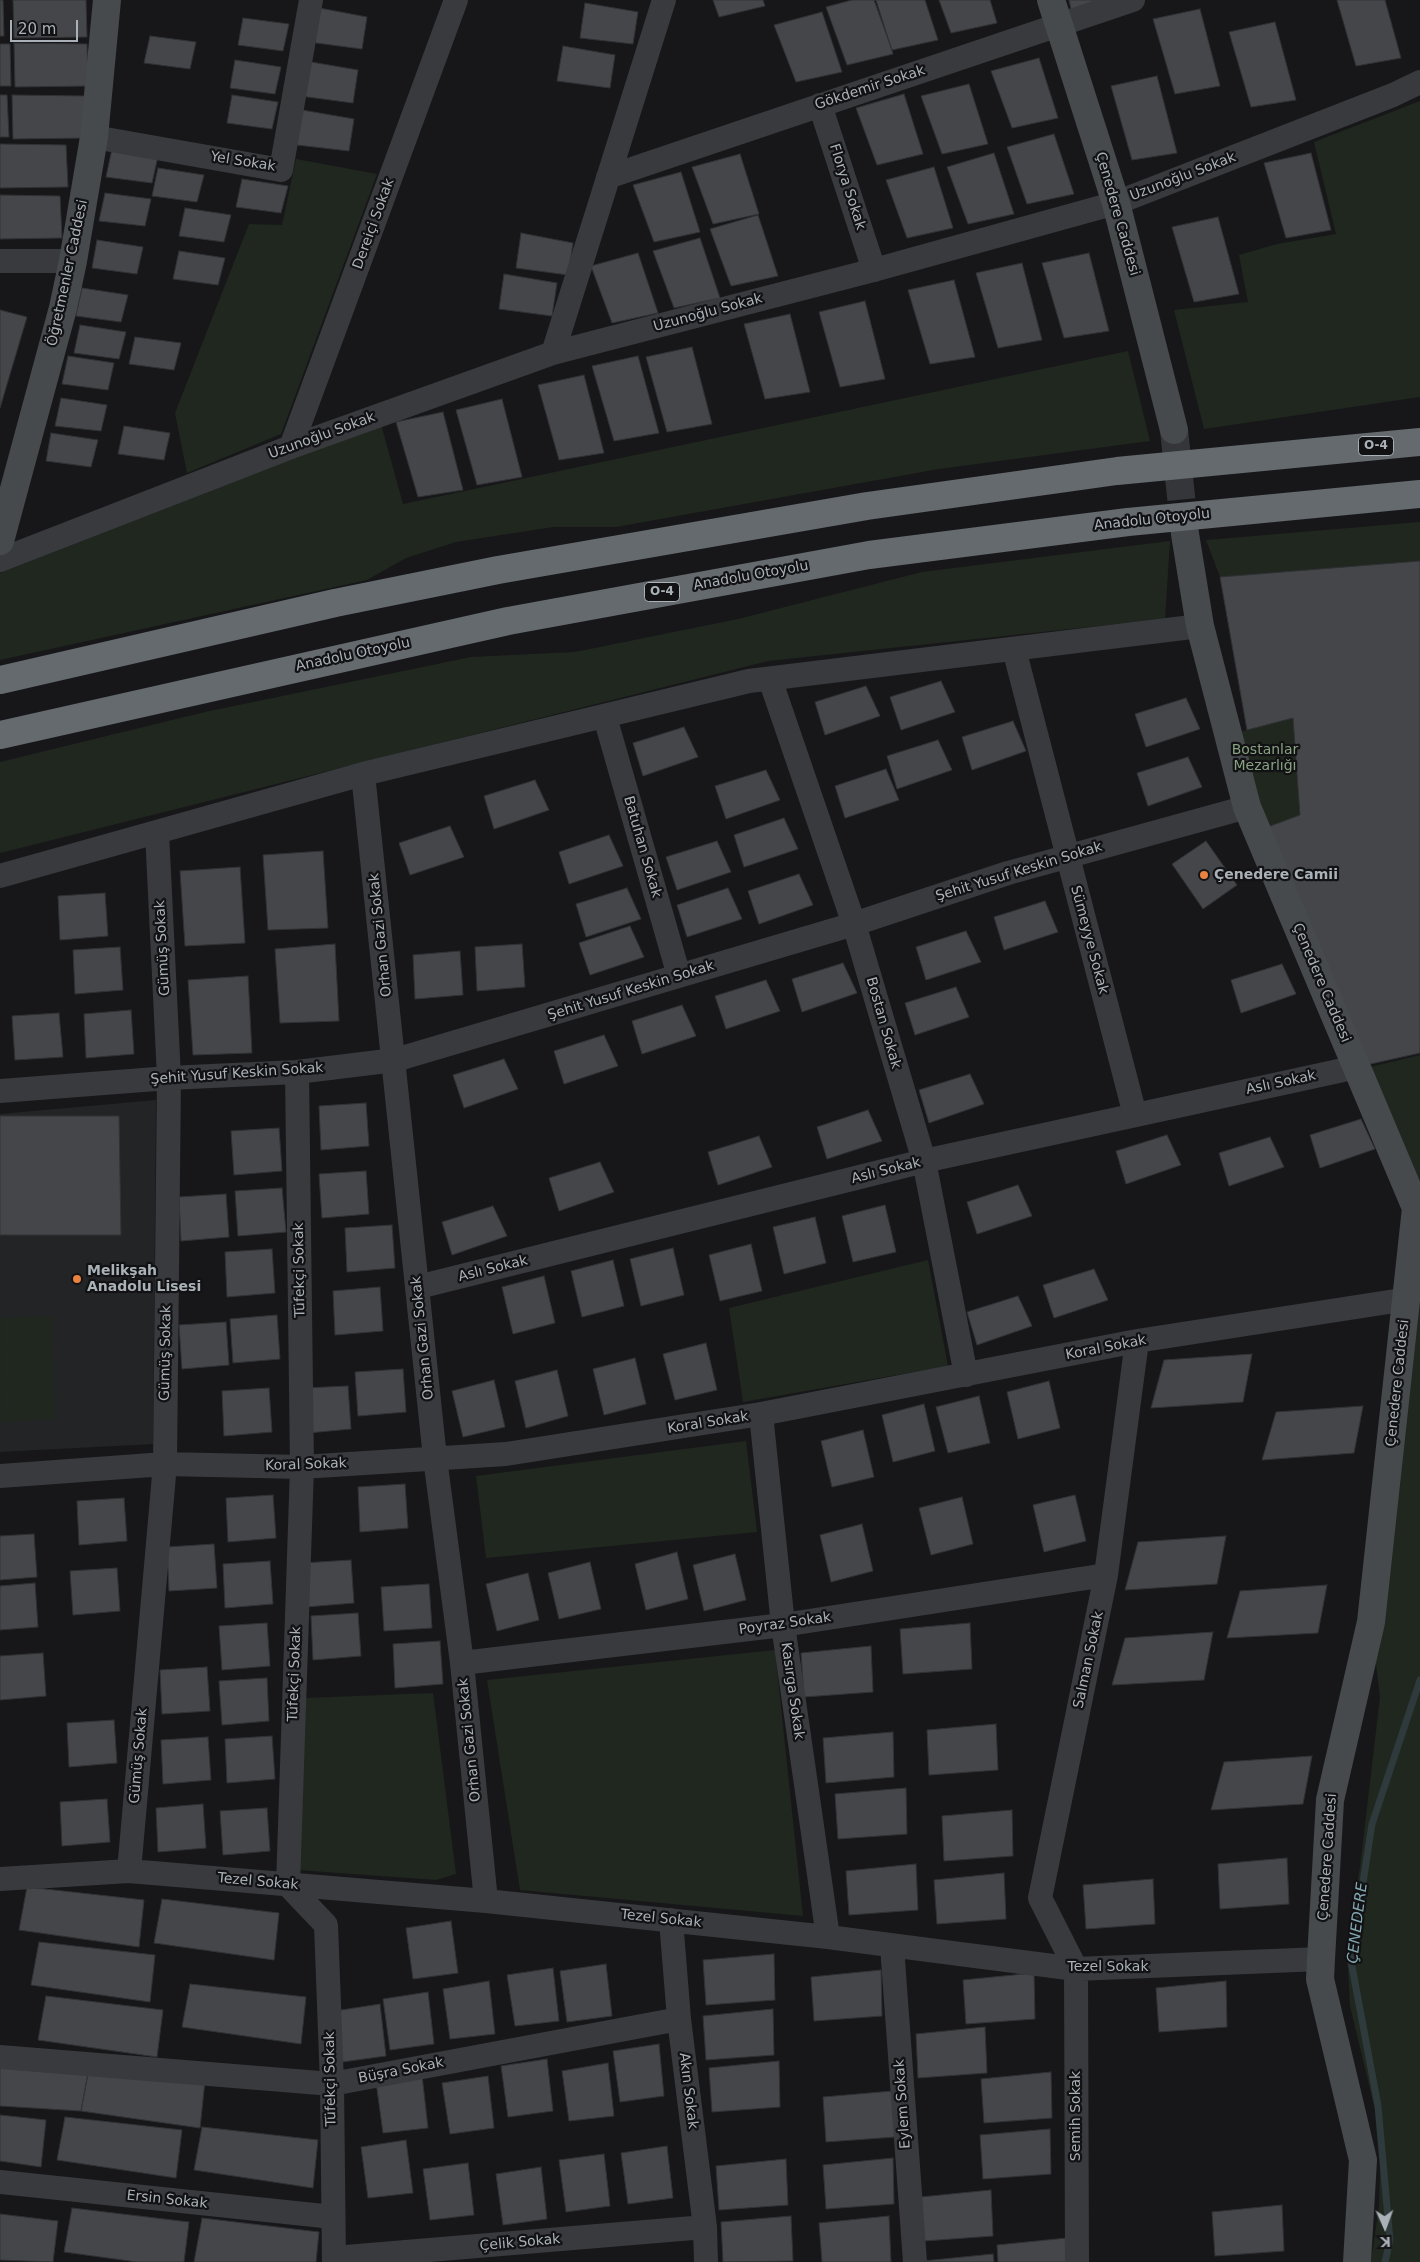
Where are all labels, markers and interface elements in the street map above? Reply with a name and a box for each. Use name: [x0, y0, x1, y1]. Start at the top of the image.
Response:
scale bar: [12, 10, 80, 42]
text: 20 m: [18, 20, 56, 38]
street label: Gökdemir Sokak: [813, 62, 927, 114]
street label: Florya Sokak: [825, 142, 869, 232]
street label: Yel Sokak: [209, 149, 277, 175]
street label: Uzunoğlu Sokak: [1128, 149, 1238, 205]
street label: Çenedere Caddesi: [1091, 150, 1143, 278]
street label: Dereiçi Sokak: [350, 176, 398, 272]
street label: Öğretmenler Caddesi: [44, 198, 92, 348]
street label: Uzunoğlu Sokak: [652, 290, 764, 336]
street label: Uzunoğlu Sokak: [267, 409, 377, 463]
road number: O-4: [1358, 436, 1394, 456]
street label: Anadolu Otoyolu: [1093, 506, 1211, 534]
street label: Anadolu Otoyolu: [692, 558, 810, 594]
road number: O-4: [644, 582, 680, 602]
street label: Anadolu Otoyolu: [294, 635, 412, 675]
park label: Bostanlar Mezarlığı: [1232, 742, 1298, 774]
street label: Batuhan Sokak: [619, 794, 665, 900]
street label: Şehit Yusuf Keskin Sokak: [934, 839, 1104, 905]
place label: Çenedere Camii: [1214, 867, 1338, 883]
marker: Çenedere Camii: [1198, 869, 1210, 881]
street label: Orhan Gazi Sokak: [366, 872, 396, 998]
street label: Sümeyye Sokak: [1066, 884, 1112, 996]
street label: Gümüş Sokak: [152, 900, 174, 996]
street label: Çenedere Caddesi: [1288, 921, 1354, 1045]
street label: Şehit Yusuf Keskin Sokak: [546, 958, 716, 1024]
street label: Bostan Sokak: [862, 975, 904, 1071]
street label: Şehit Yusuf Keskin Sokak: [150, 1060, 324, 1088]
street label: Aslı Sokak: [1244, 1067, 1318, 1099]
street label: Aslı Sokak: [849, 1154, 923, 1188]
street label: Tüfekçi Sokak: [291, 1222, 309, 1318]
street label: Aslı Sokak: [456, 1252, 530, 1286]
place label: Melikşah Anadolu Lisesi: [87, 1263, 201, 1295]
marker: Melikşah Anadolu Lisesi: [71, 1273, 83, 1285]
street label: Orhan Gazi Sokak: [408, 1275, 438, 1401]
street label: Gümüş Sokak: [157, 1305, 175, 1401]
street label: Çenedere Caddesi: [1383, 1319, 1413, 1447]
street label: Koral Sokak: [1064, 1332, 1148, 1364]
street label: Koral Sokak: [666, 1408, 750, 1438]
street label: Koral Sokak: [265, 1455, 347, 1475]
street label: Poyraz Sokak: [738, 1609, 832, 1639]
street label: Salman Sokak: [1071, 1610, 1107, 1710]
street label: Tüfekçi Sokak: [285, 1626, 305, 1722]
street label: Kasırga Sokak: [777, 1641, 807, 1741]
street label: Orhan Gazi Sokak: [455, 1677, 485, 1803]
street label: Gümüş Sokak: [126, 1707, 152, 1805]
street label: Çenedere Caddesi: [1315, 1793, 1341, 1921]
street label: Tezel Sokak: [217, 1870, 299, 1894]
water label: ÇENEDERE: [1344, 1881, 1372, 1965]
street label: Tezel Sokak: [620, 1906, 702, 1932]
street label: Tezel Sokak: [1067, 1959, 1149, 1975]
street label: Tüfekçi Sokak: [322, 2031, 340, 2127]
street label: Akın Sokak: [675, 2052, 701, 2130]
street label: Büşra Sokak: [357, 2054, 445, 2088]
street label: Eylem Sokak: [891, 2059, 915, 2149]
street label: Semih Sokak: [1068, 2071, 1084, 2161]
street label: Ersin Sokak: [126, 2187, 208, 2213]
north arrow: [1360, 2202, 1410, 2252]
street label: Çelik Sokak: [479, 2231, 561, 2255]
text: K: [1380, 2234, 1391, 2250]

